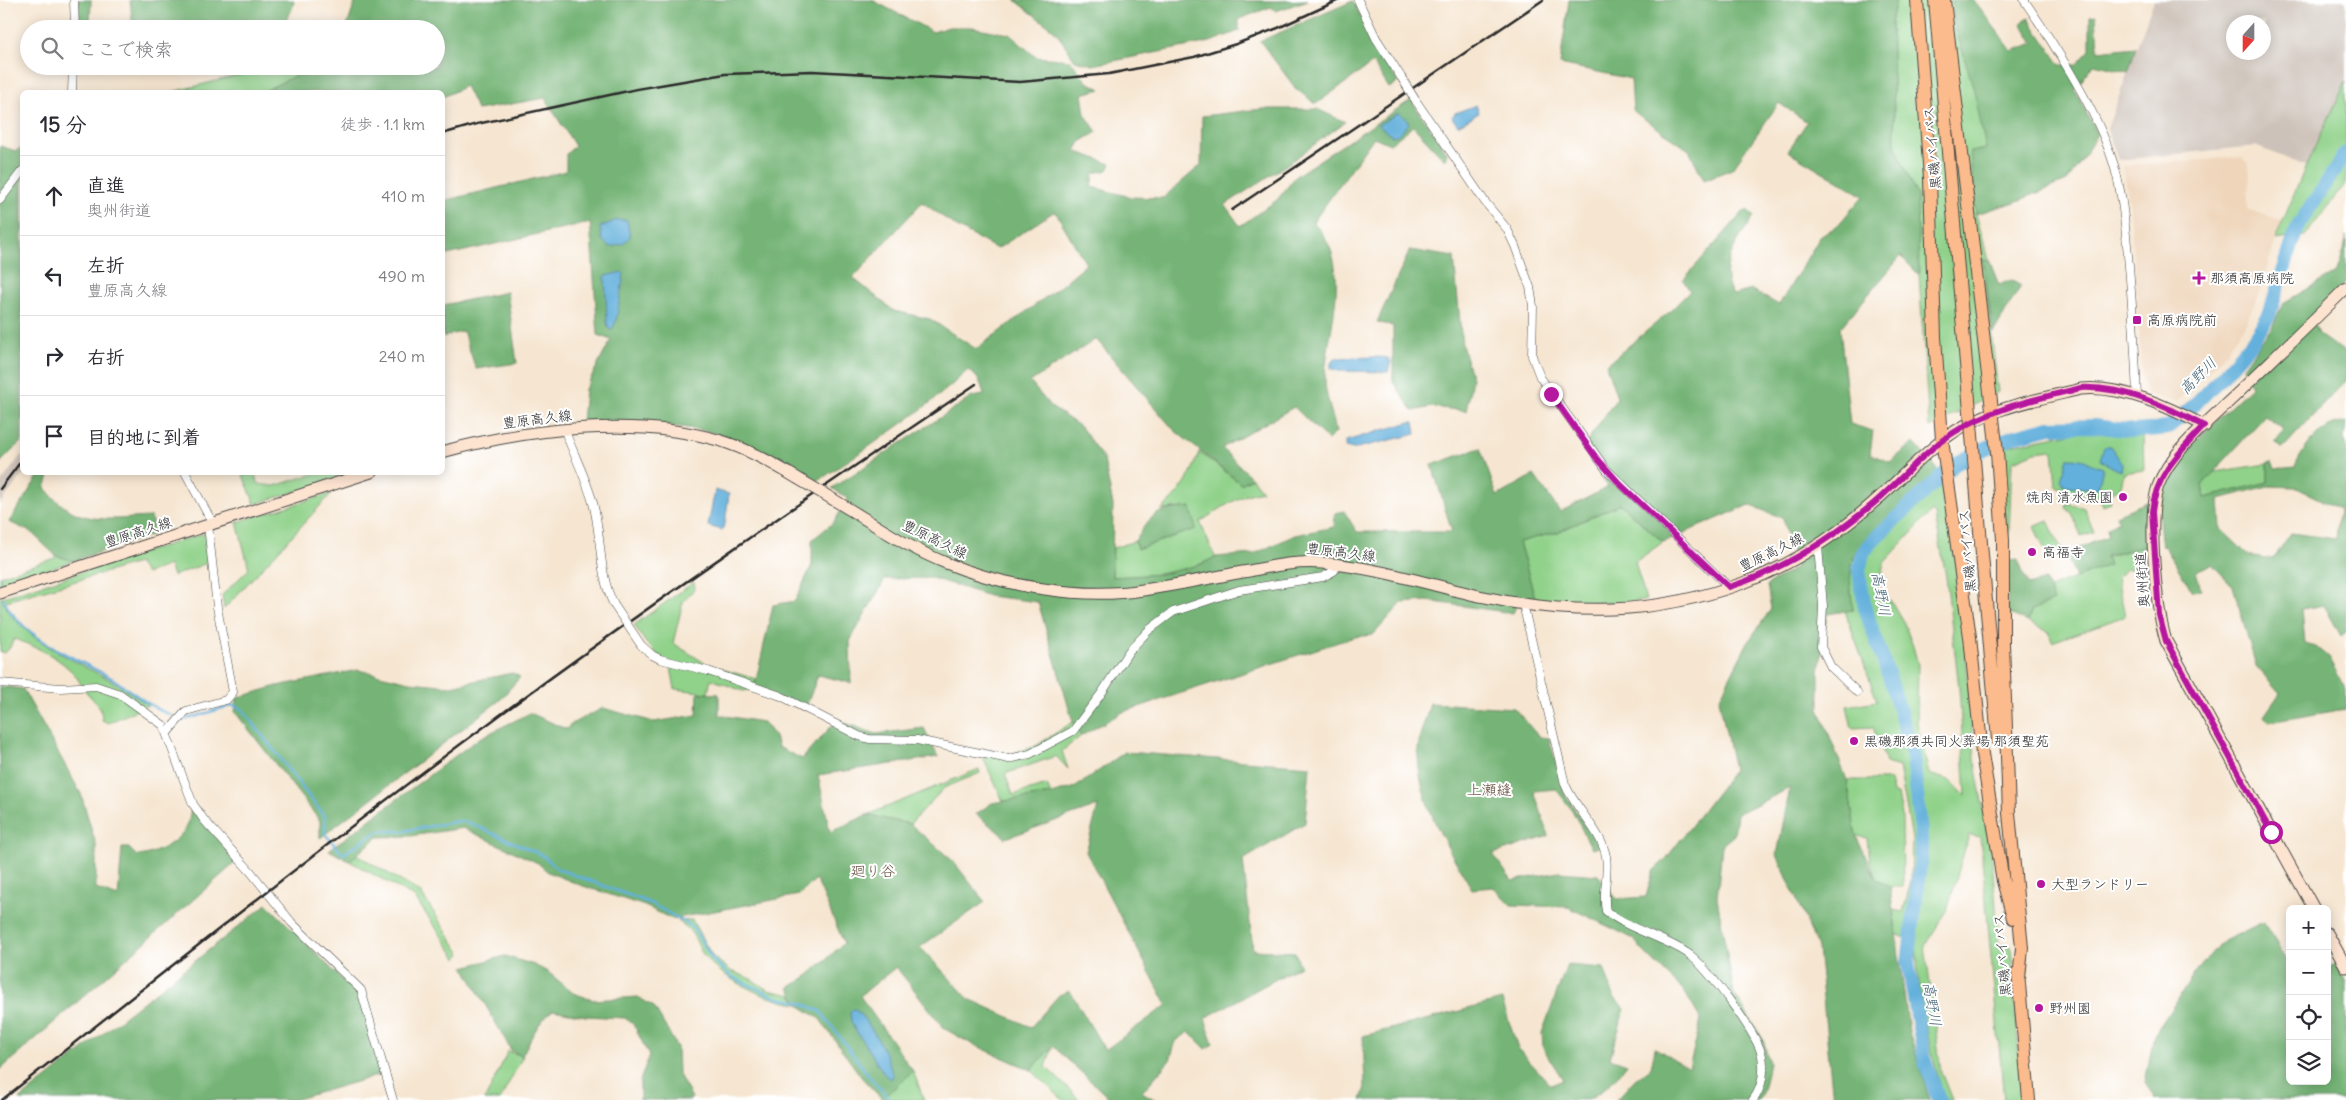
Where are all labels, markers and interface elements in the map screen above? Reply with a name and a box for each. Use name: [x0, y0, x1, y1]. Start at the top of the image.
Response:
north arrow: [2226, 15, 2271, 60]
search box: [20, 20, 445, 75]
icon: search: [38, 34, 66, 62]
text: ここで検索: [78, 37, 173, 61]
street label: 黒磯バイパス: [1919, 106, 1945, 190]
text: 15 分: [40, 111, 86, 138]
text: 徒歩 · 1.1 km: [340, 114, 425, 134]
text: 直進: [87, 173, 125, 197]
icon: ahead: [40, 182, 68, 210]
text: 410 m: [381, 186, 425, 206]
text: 奥州街道: [87, 200, 151, 220]
text: 左折: [87, 253, 125, 277]
icon: left: [40, 262, 68, 290]
text: 490 m: [378, 266, 425, 286]
place label: 那須高原病院: [2210, 269, 2294, 287]
marker: 那須高原病院: [2192, 271, 2206, 285]
text: 豊原高久線: [87, 280, 167, 300]
place label: 高原病院前: [2147, 311, 2217, 329]
marker: 高原病院前: [2131, 314, 2143, 326]
icon: right: [40, 342, 68, 370]
text: 右折: [87, 345, 125, 369]
text: 240 m: [379, 346, 425, 366]
water label: 高野川: [2175, 353, 2220, 398]
route end: [1540, 383, 1563, 406]
street label: 豊原高久線: [501, 406, 573, 432]
icon: arrive: [40, 422, 68, 450]
text: 目的地に到着: [87, 425, 201, 449]
place label: 焼肉 清水魚園: [2026, 488, 2113, 506]
marker: 焼肉 清水魚園: [2117, 491, 2129, 503]
street label: 黒磯バイパス: [1954, 509, 1980, 593]
street label: 豊原高久線: [102, 513, 174, 551]
street label: 豊原高久線: [900, 516, 970, 562]
street label: 豊原高久線: [1736, 529, 1806, 575]
street label: 豊原高久線: [1305, 539, 1377, 565]
place label: 高福寺: [2042, 543, 2084, 561]
marker: 高福寺: [2026, 546, 2038, 558]
street label: 奥州街道: [2131, 551, 2153, 609]
water label: 高野川: [1868, 570, 1895, 618]
place label: 黒磯那須共同火葬場 那須聖苑: [1864, 732, 2049, 750]
marker: 黒磯那須共同火葬場 那須聖苑: [1848, 735, 1860, 747]
district label: 上瀬縫: [1466, 780, 1512, 799]
route start: [2260, 821, 2283, 844]
district label: 廻り谷: [850, 861, 896, 880]
place label: 大型ランドリー: [2051, 875, 2149, 893]
marker: 大型ランドリー: [2035, 878, 2047, 890]
map controls: [2286, 905, 2331, 1085]
button: +: [2286, 905, 2331, 950]
street label: 黒磯バイパス: [1989, 913, 2015, 997]
button: −: [2286, 950, 2331, 995]
water label: 高野川: [1919, 980, 1946, 1028]
button: locate: [2286, 995, 2331, 1040]
place label: 野州園: [2049, 999, 2091, 1017]
marker: 野州園: [2033, 1002, 2045, 1014]
button: layers: [2286, 1040, 2331, 1085]

